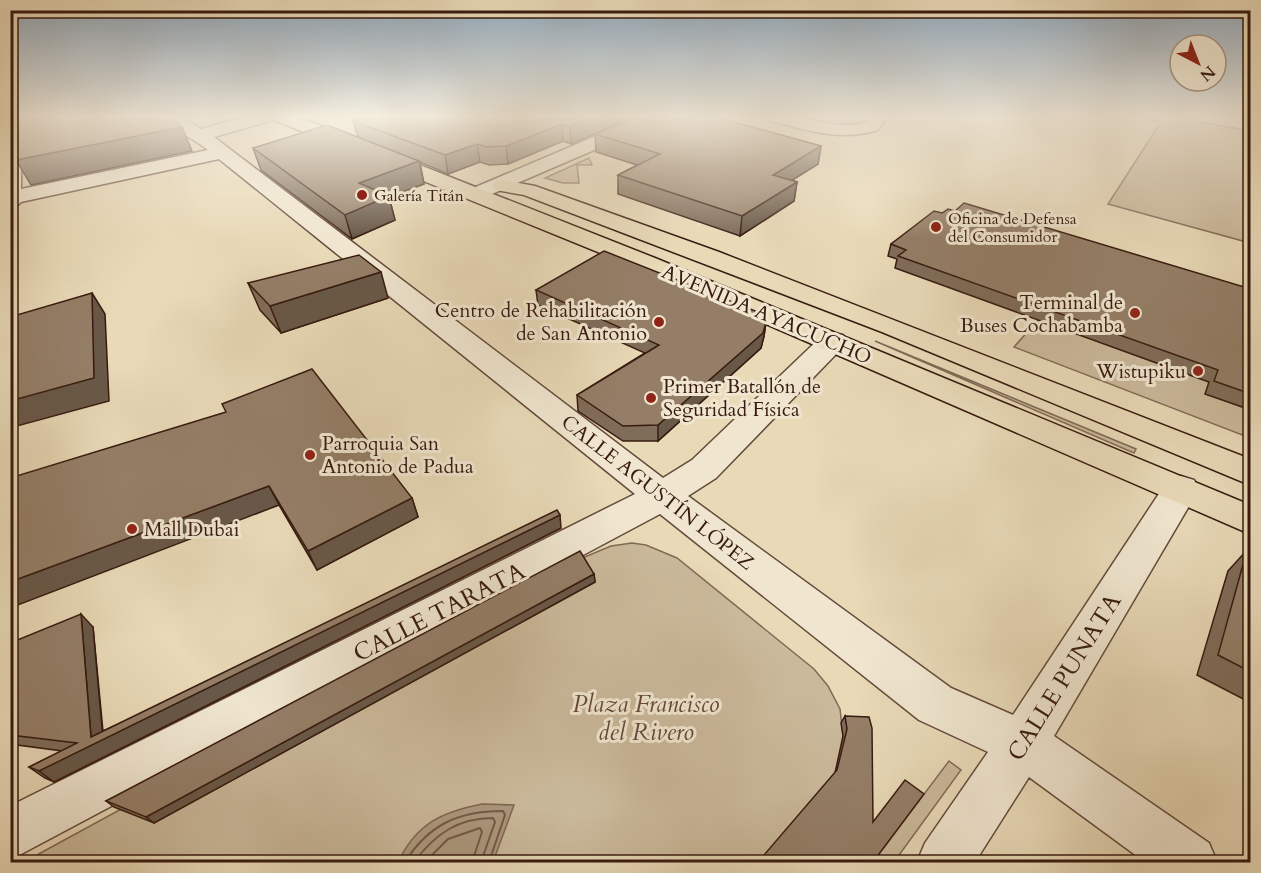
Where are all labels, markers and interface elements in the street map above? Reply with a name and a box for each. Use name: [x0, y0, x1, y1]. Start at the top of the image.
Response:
north arrow: [1168, 33, 1228, 93]
text: N: [1195, 61, 1220, 86]
place label: Galería Titán: [374, 185, 464, 207]
marker: Galería Titán: [355, 188, 369, 202]
place label: Oficina de Defensa del Consumidor: [948, 208, 1077, 248]
marker: Oficina de Defensa del Consumidor: [929, 220, 943, 234]
street label: AVENIDA AYACUCHO: [658, 258, 876, 371]
place label: Terminal de Buses Cochabamba: [960, 289, 1123, 339]
place label: Centro de Rehabilitación de San Antonio: [435, 297, 648, 347]
marker: Terminal de Buses Cochabamba: [1128, 306, 1142, 320]
marker: Centro de Rehabilitación de San Antonio: [652, 315, 666, 329]
place label: Wistupiku: [1095, 358, 1186, 385]
marker: Wistupiku: [1191, 364, 1205, 378]
place label: Primer Batallón de Seguridad Física: [663, 373, 821, 423]
marker: Primer Batallón de Seguridad Física: [644, 391, 658, 405]
street label: CALLE AGUSTÍN LÓPEZ: [556, 409, 760, 576]
place label: Parroquia San Antonio de Padua: [322, 430, 474, 480]
marker: Parroquia San Antonio de Padua: [303, 448, 317, 462]
place label: Mall Dubai: [144, 516, 240, 543]
marker: Mall Dubai: [125, 522, 139, 536]
street label: CALLE TARATA: [348, 554, 532, 670]
street label: CALLE PUNATA: [1000, 586, 1130, 767]
park label: Plaza Francisco del Rivero: [573, 688, 719, 749]

